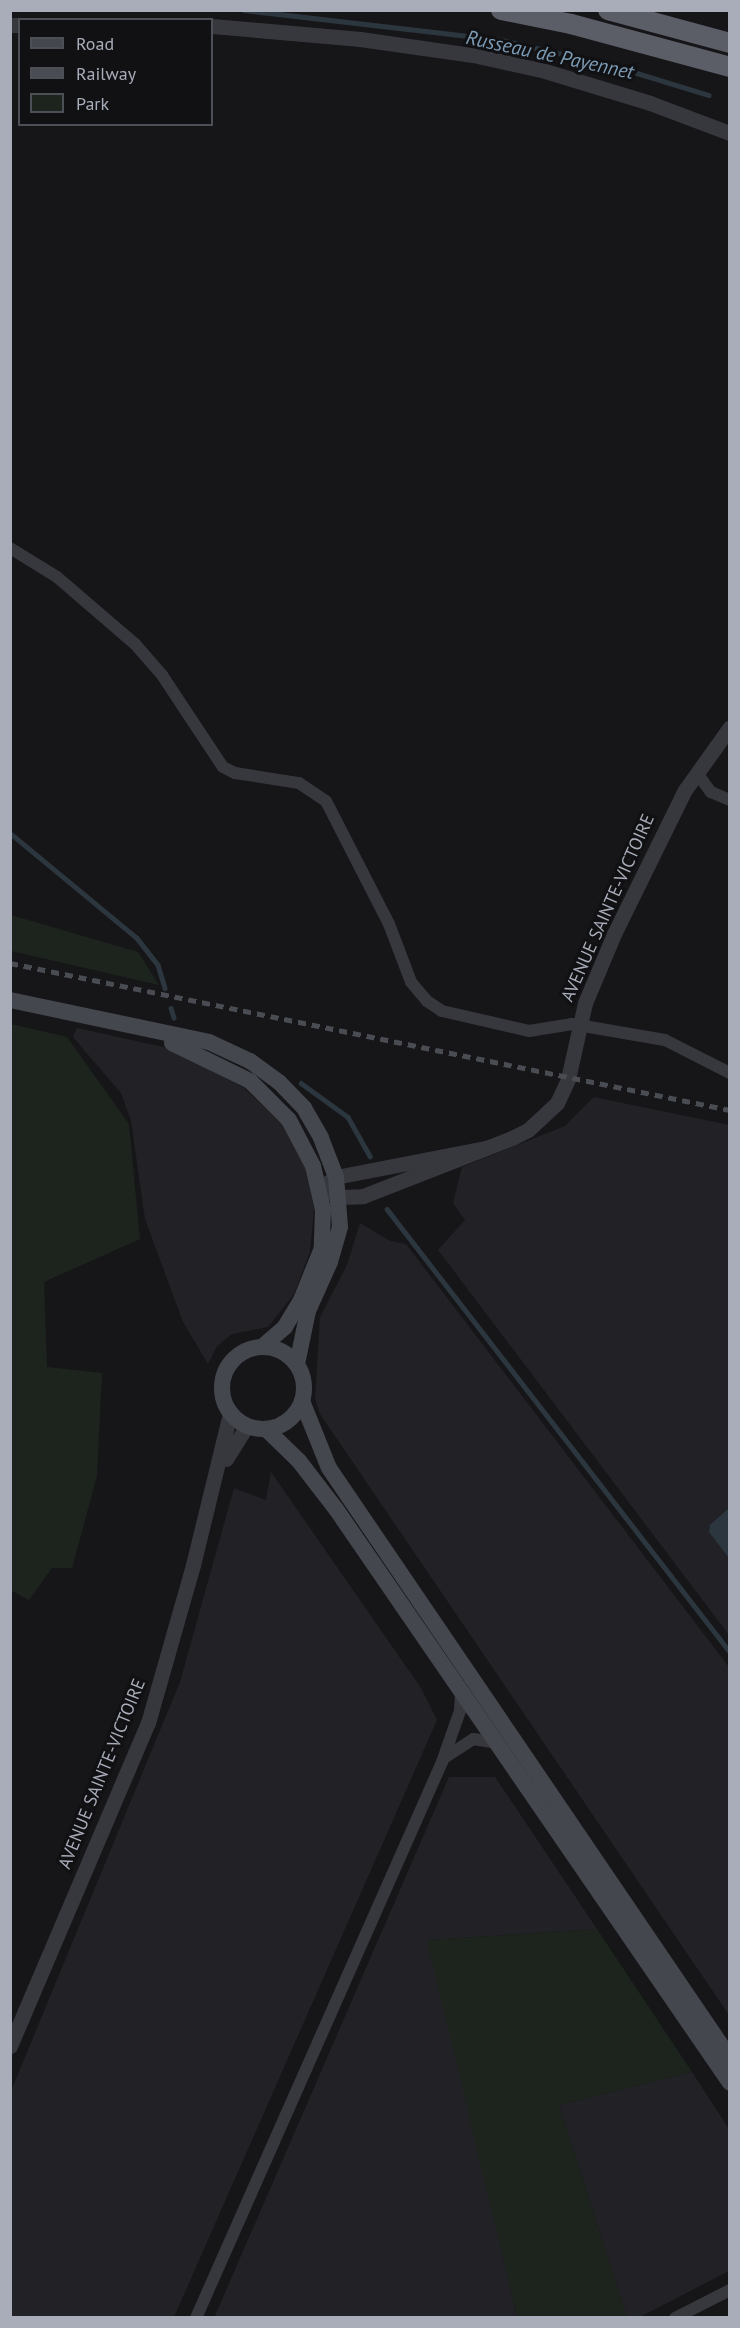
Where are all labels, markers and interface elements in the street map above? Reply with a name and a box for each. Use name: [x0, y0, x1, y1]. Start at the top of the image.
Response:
legend: [18, 18, 213, 126]
water label: Russeau de Payennet: [464, 25, 636, 85]
text: Road: [76, 32, 114, 55]
text: Railway: [76, 62, 136, 85]
text: Park: [76, 92, 109, 115]
street label: AVENUE SAINTE-VICTOIRE: [557, 811, 659, 1005]
street label: AVENUE SAINTE-VICTOIRE: [54, 1676, 150, 1872]

